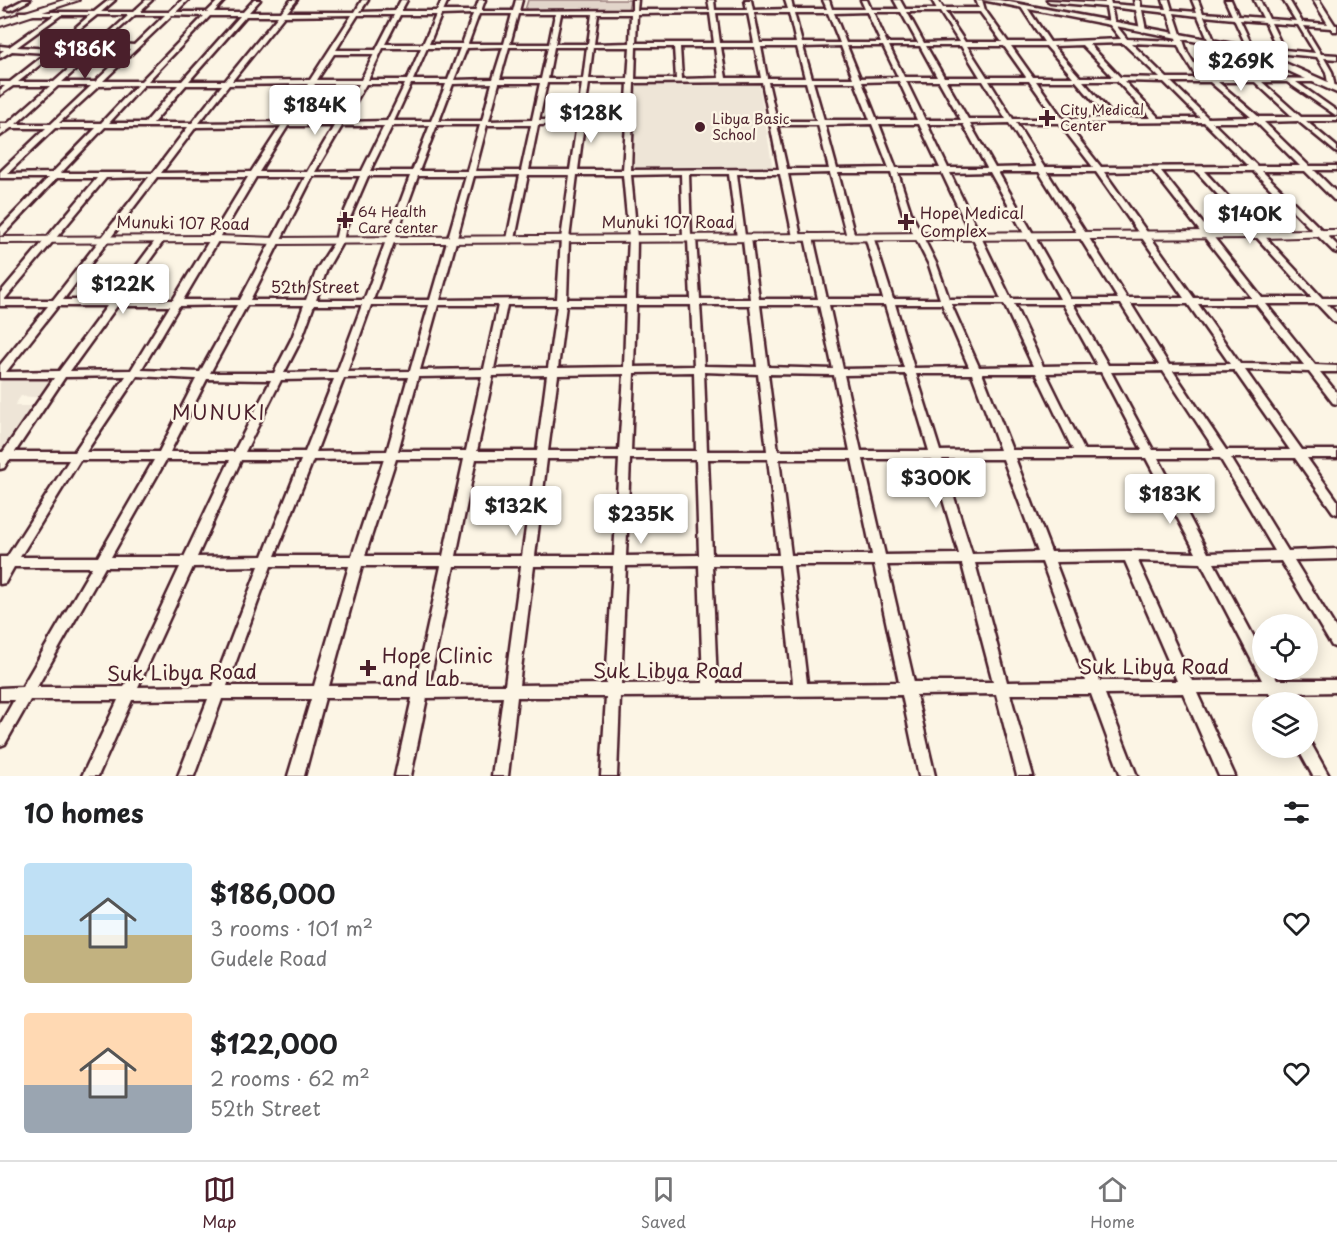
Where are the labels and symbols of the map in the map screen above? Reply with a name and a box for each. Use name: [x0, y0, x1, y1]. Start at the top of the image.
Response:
pin: $186K: [43, 29, 127, 80]
pin: $269K: [1199, 41, 1283, 92]
pin: $184K: [273, 85, 357, 136]
pin: $128K: [549, 93, 633, 144]
place label: City Medical Center: [1060, 99, 1144, 136]
place label: Libya Basic School: [712, 108, 790, 145]
marker: City Medical Center: [1038, 109, 1056, 127]
marker: Libya Basic School: [693, 120, 707, 134]
pin: $140K: [1208, 194, 1292, 245]
place label: Hope Medical Complex: [920, 200, 1024, 242]
place label: 64 Health Care center: [358, 201, 438, 238]
street label: Munuki 107 Road: [116, 209, 250, 235]
street label: Munuki 107 Road: [601, 209, 735, 233]
marker: 64 Health Care center: [336, 211, 354, 229]
marker: Hope Medical Complex: [897, 213, 915, 231]
pin: $122K: [81, 264, 165, 315]
street label: 52th Street: [271, 274, 360, 298]
district label: MUNUKI: [172, 397, 266, 427]
pin: $300K: [894, 458, 978, 509]
pin: $183K: [1128, 474, 1212, 525]
pin: $132K: [474, 486, 558, 537]
pin: $235K: [599, 494, 683, 545]
place label: Hope Clinic and Lab: [382, 640, 493, 693]
street label: Suk Libya Road: [1079, 651, 1229, 681]
street label: Suk Libya Road: [593, 655, 743, 685]
street label: Suk Libya Road: [107, 656, 257, 688]
marker: Hope Clinic and Lab: [359, 659, 377, 677]

